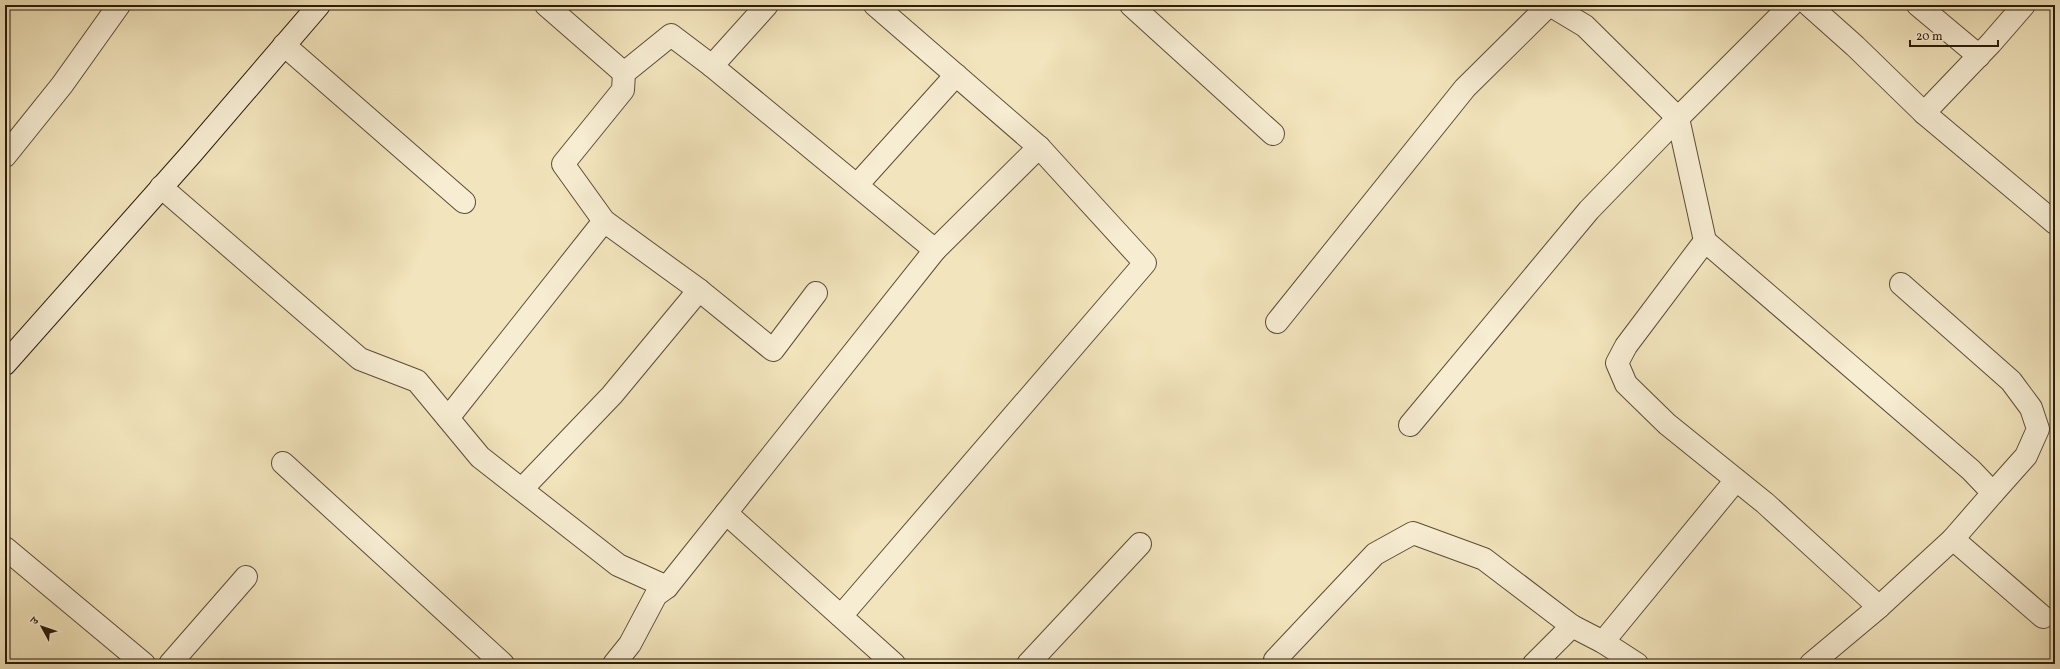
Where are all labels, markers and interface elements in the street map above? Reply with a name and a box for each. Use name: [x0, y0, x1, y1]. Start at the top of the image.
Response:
scale bar: [1910, 22, 1998, 48]
text: 20 m: [1916, 29, 1943, 45]
north arrow: [22, 607, 62, 647]
text: उ: [27, 614, 44, 629]

